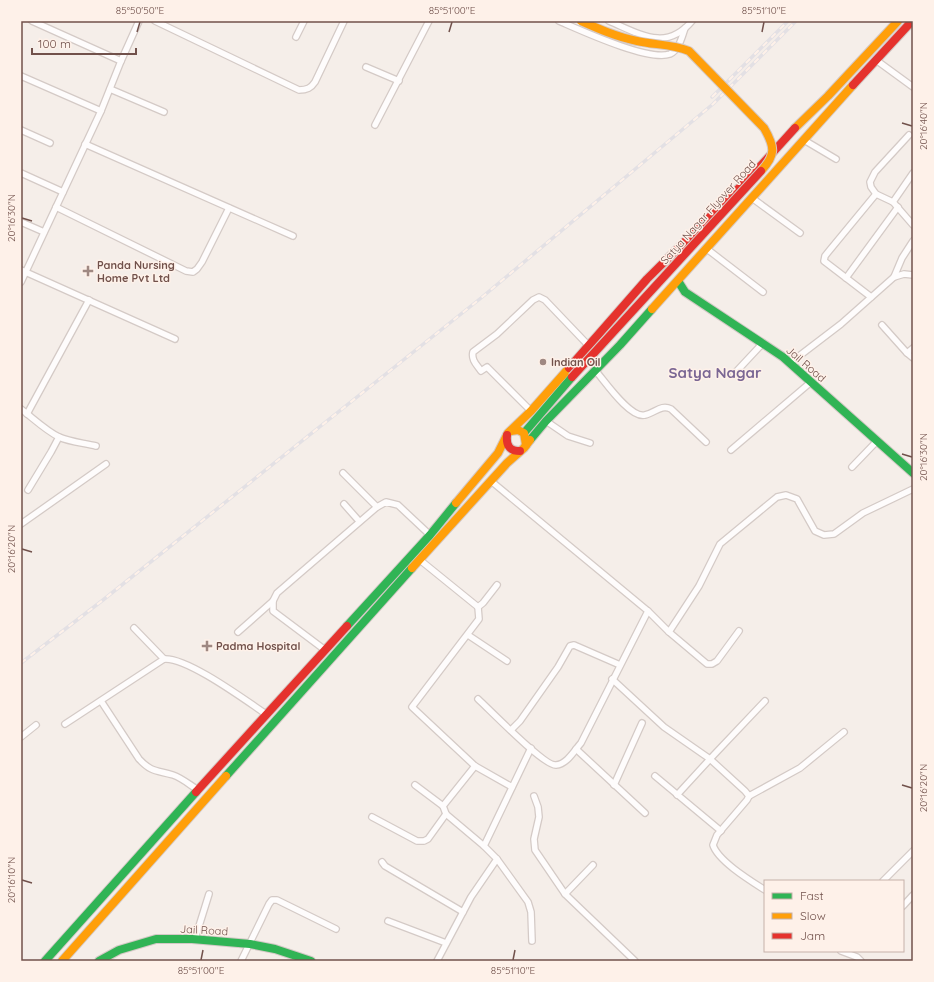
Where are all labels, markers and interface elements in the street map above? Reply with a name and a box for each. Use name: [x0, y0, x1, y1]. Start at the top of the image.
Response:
text: 85°50'50"E: [116, 4, 165, 17]
text: 85°51'00"E: [429, 4, 476, 17]
text: 85°51'10"E: [742, 4, 787, 17]
scale bar: [32, 30, 136, 56]
text: 100 m: [38, 36, 71, 51]
text: 20°16'40"N: [917, 102, 930, 150]
street label: Satya Nagar Flyover Road: [657, 157, 759, 267]
text: 20°16'30"N: [5, 194, 18, 242]
place label: Panda Nursing Home Pvt Ltd: [97, 258, 175, 285]
marker: Panda Nursing Home Pvt Ltd: [82, 265, 94, 277]
street label: Jail Road: [783, 343, 829, 385]
place label: Indian Oil: [551, 355, 601, 369]
marker: Indian Oil: [538, 357, 548, 367]
district label: Satya Nagar: [669, 363, 762, 382]
text: 20°16'30"N: [917, 433, 930, 481]
text: 20°16'20"N: [5, 525, 18, 573]
place label: Padma Hospital: [216, 639, 301, 653]
marker: Padma Hospital: [201, 640, 213, 652]
text: 20°16'20"N: [917, 764, 930, 812]
text: 20°16'10"N: [5, 857, 18, 903]
legend: [764, 880, 904, 952]
text: Fast: [800, 888, 824, 903]
text: Slow: [800, 908, 826, 923]
street label: Jail Road: [180, 922, 228, 938]
text: Jam: [800, 928, 825, 943]
text: 85°51'00"E: [178, 964, 225, 977]
text: 85°51'10"E: [491, 964, 536, 977]

